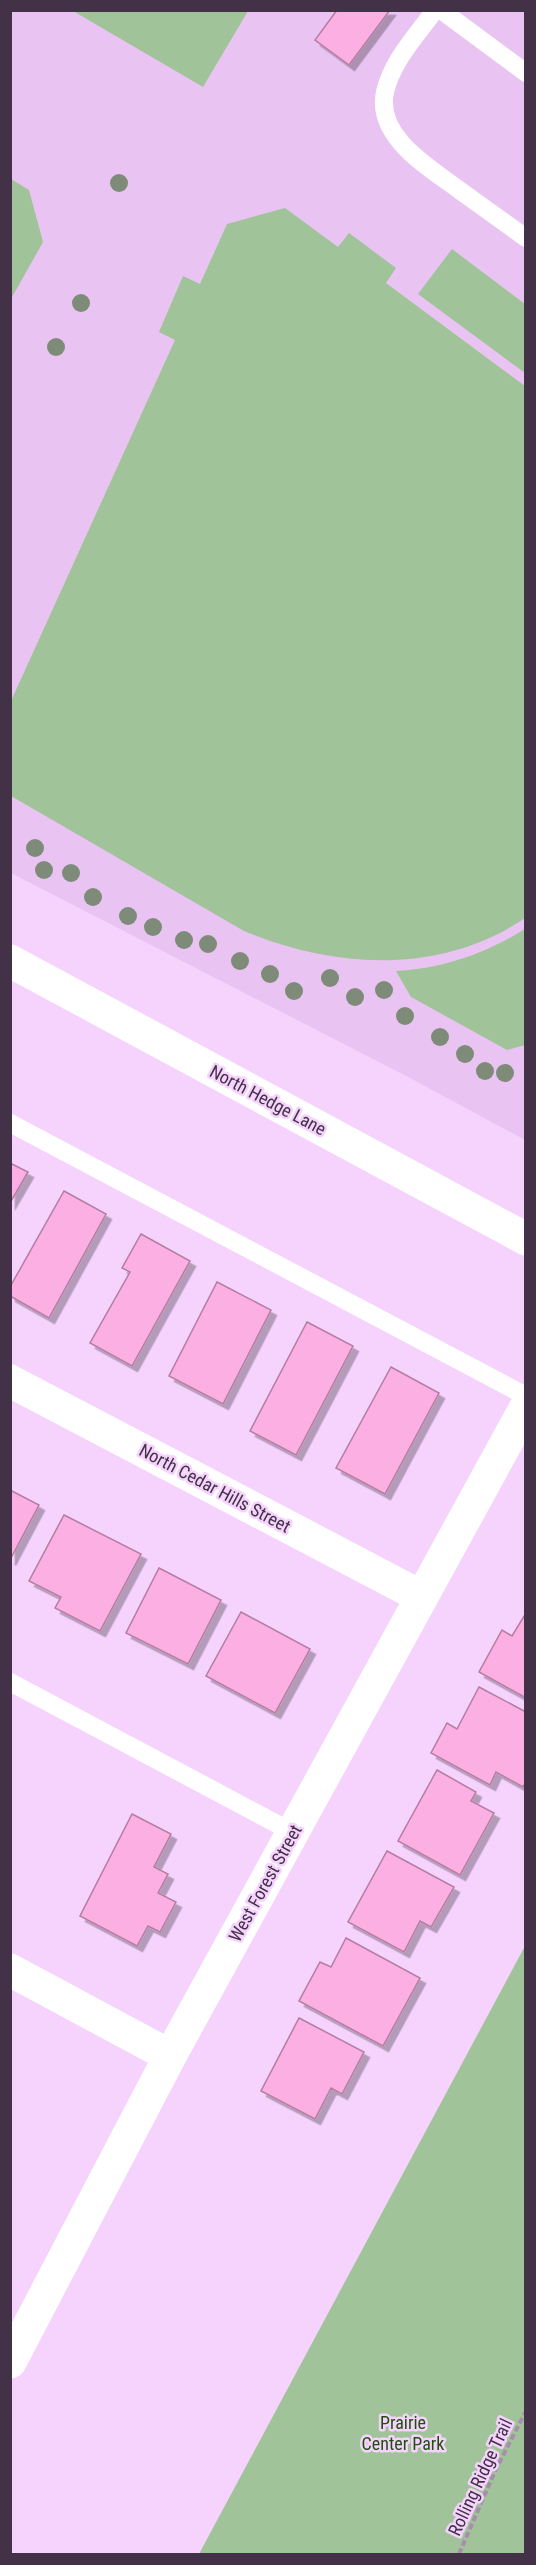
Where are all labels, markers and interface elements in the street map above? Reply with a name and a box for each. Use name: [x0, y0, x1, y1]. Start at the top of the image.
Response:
street label: North Hedge Lane: [206, 1061, 330, 1139]
street label: North Cedar Hills Street: [136, 1439, 294, 1537]
street label: West Forest Street: [224, 1821, 306, 1945]
park label: Prairie Center Park: [362, 2412, 444, 2454]
street label: Rolling Ridge Trail: [444, 2415, 516, 2539]

